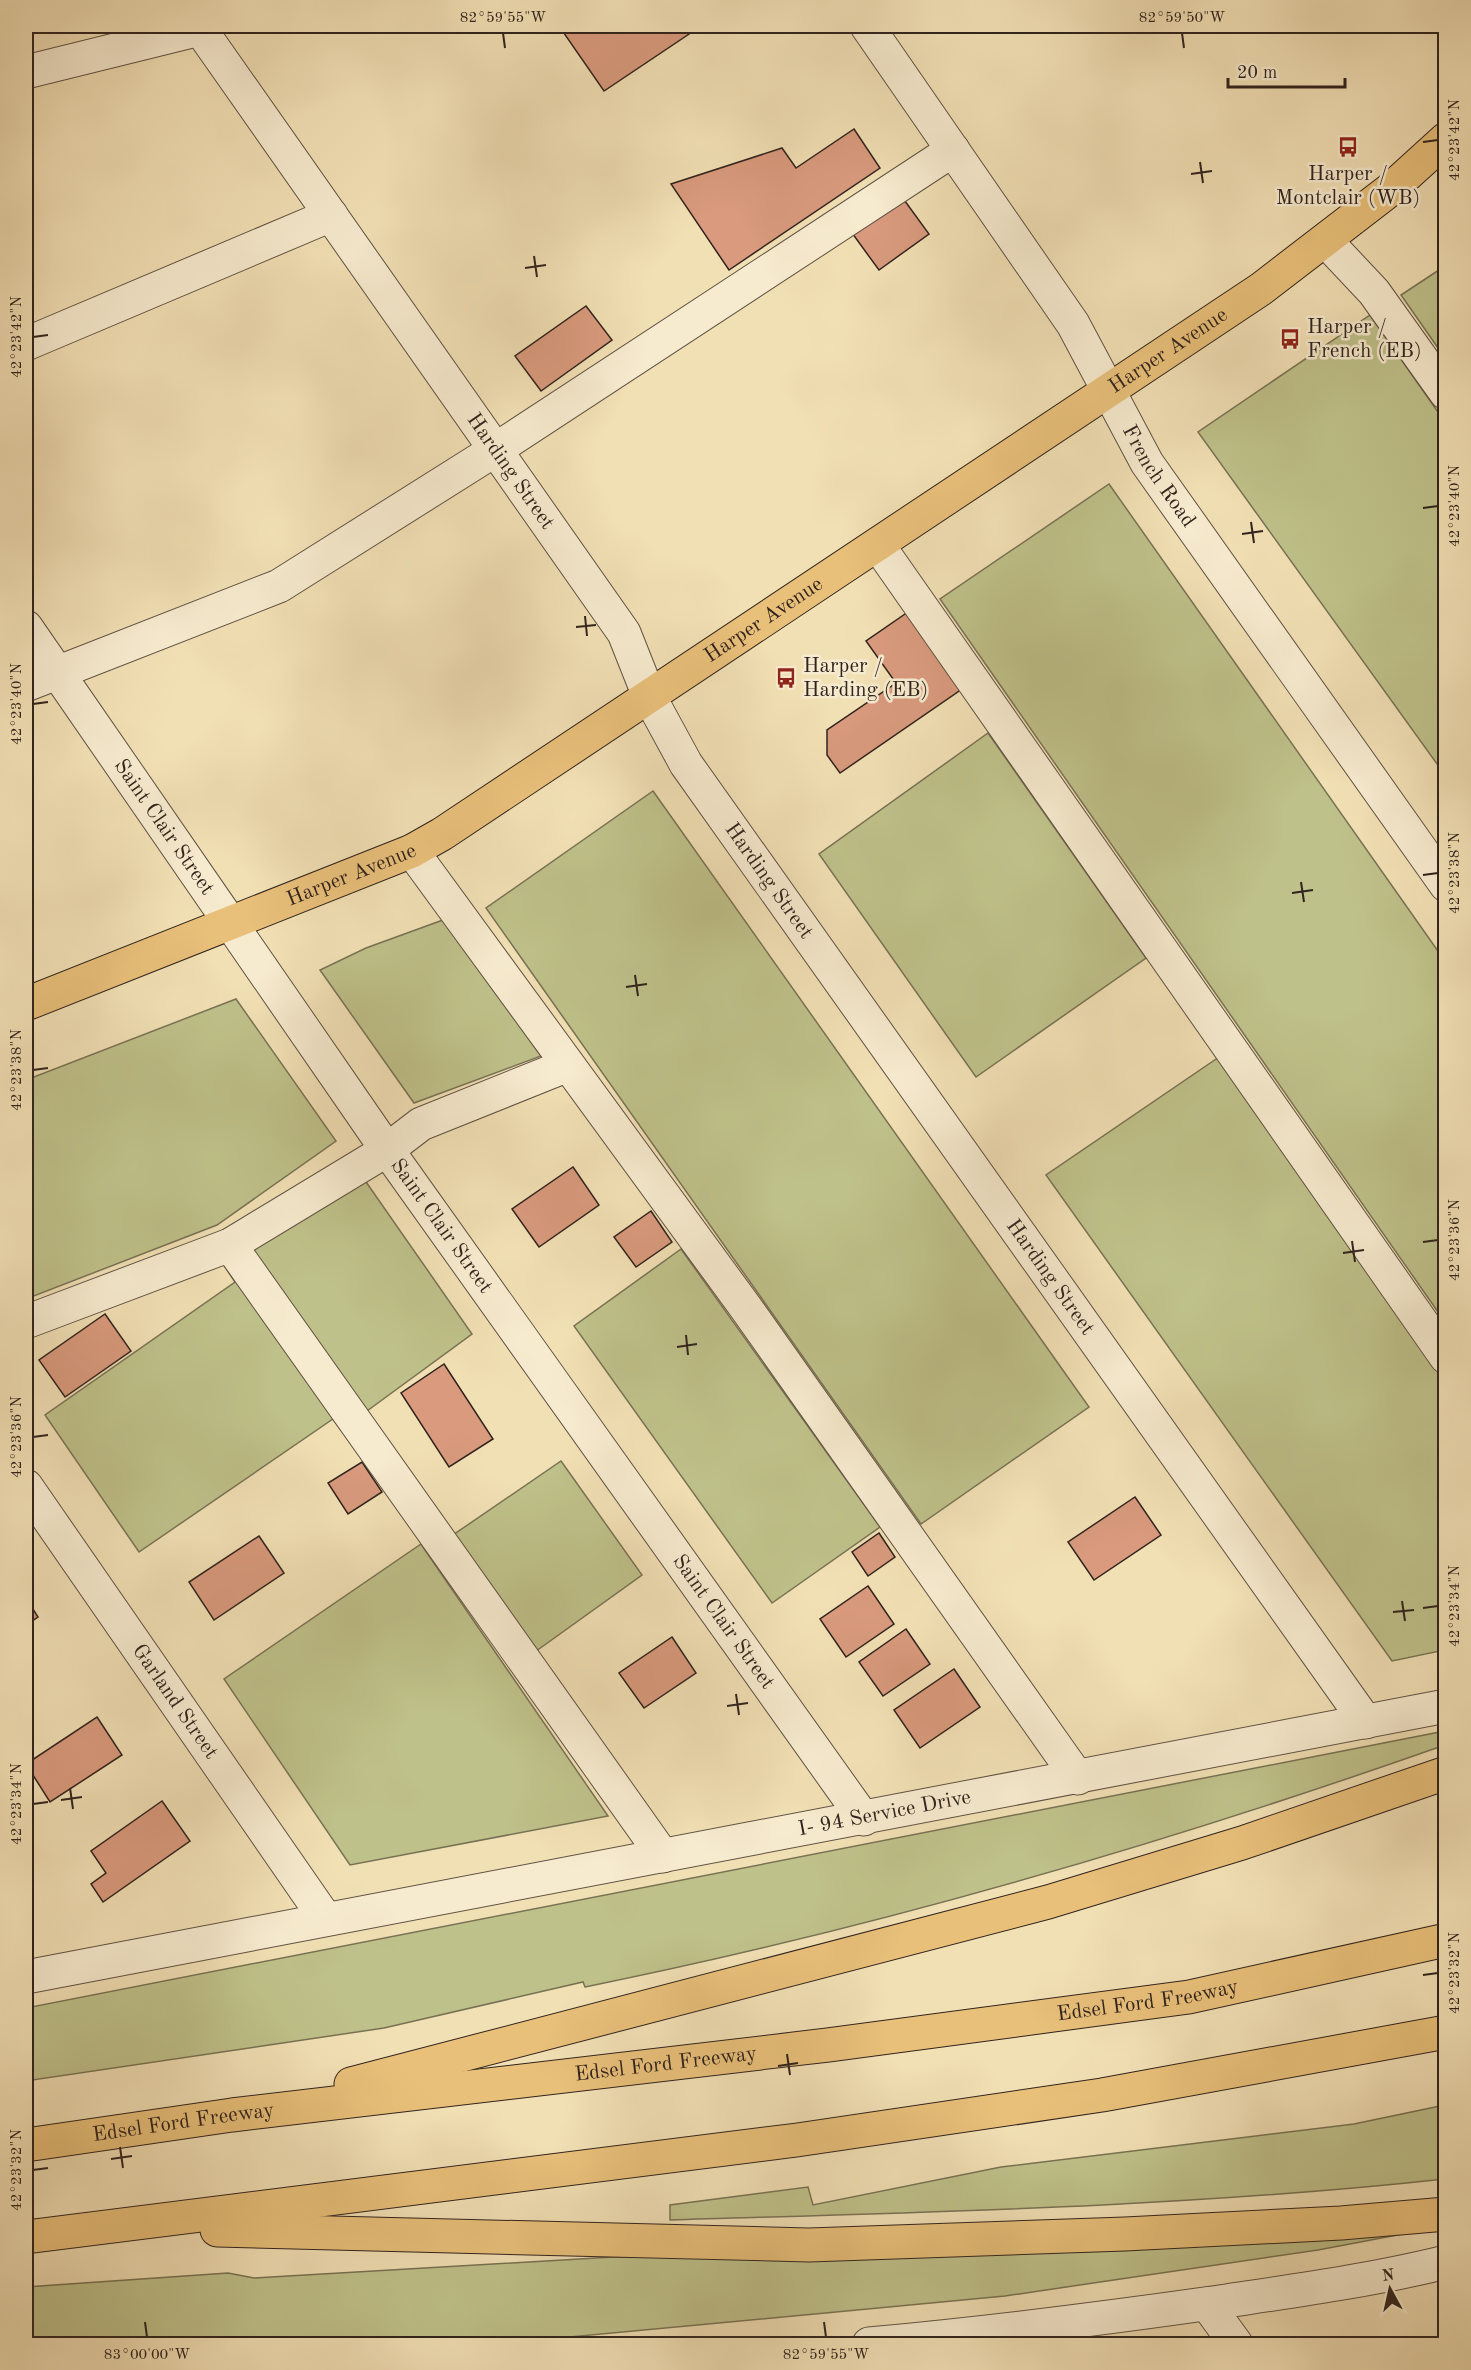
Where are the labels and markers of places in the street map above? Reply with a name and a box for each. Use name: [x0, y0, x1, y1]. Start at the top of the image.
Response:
bus stop icon: Harper / Montclair (WB): [1336, 135, 1360, 159]
place label: Harper / Montclair (WB): [1276, 164, 1420, 209]
place label: Harper / French (EB): [1307, 317, 1422, 362]
bus stop icon: Harper / French (EB): [1278, 327, 1302, 351]
place label: Harper / Harding (EB): [803, 656, 928, 701]
bus stop icon: Harper / Harding (EB): [774, 666, 798, 690]

